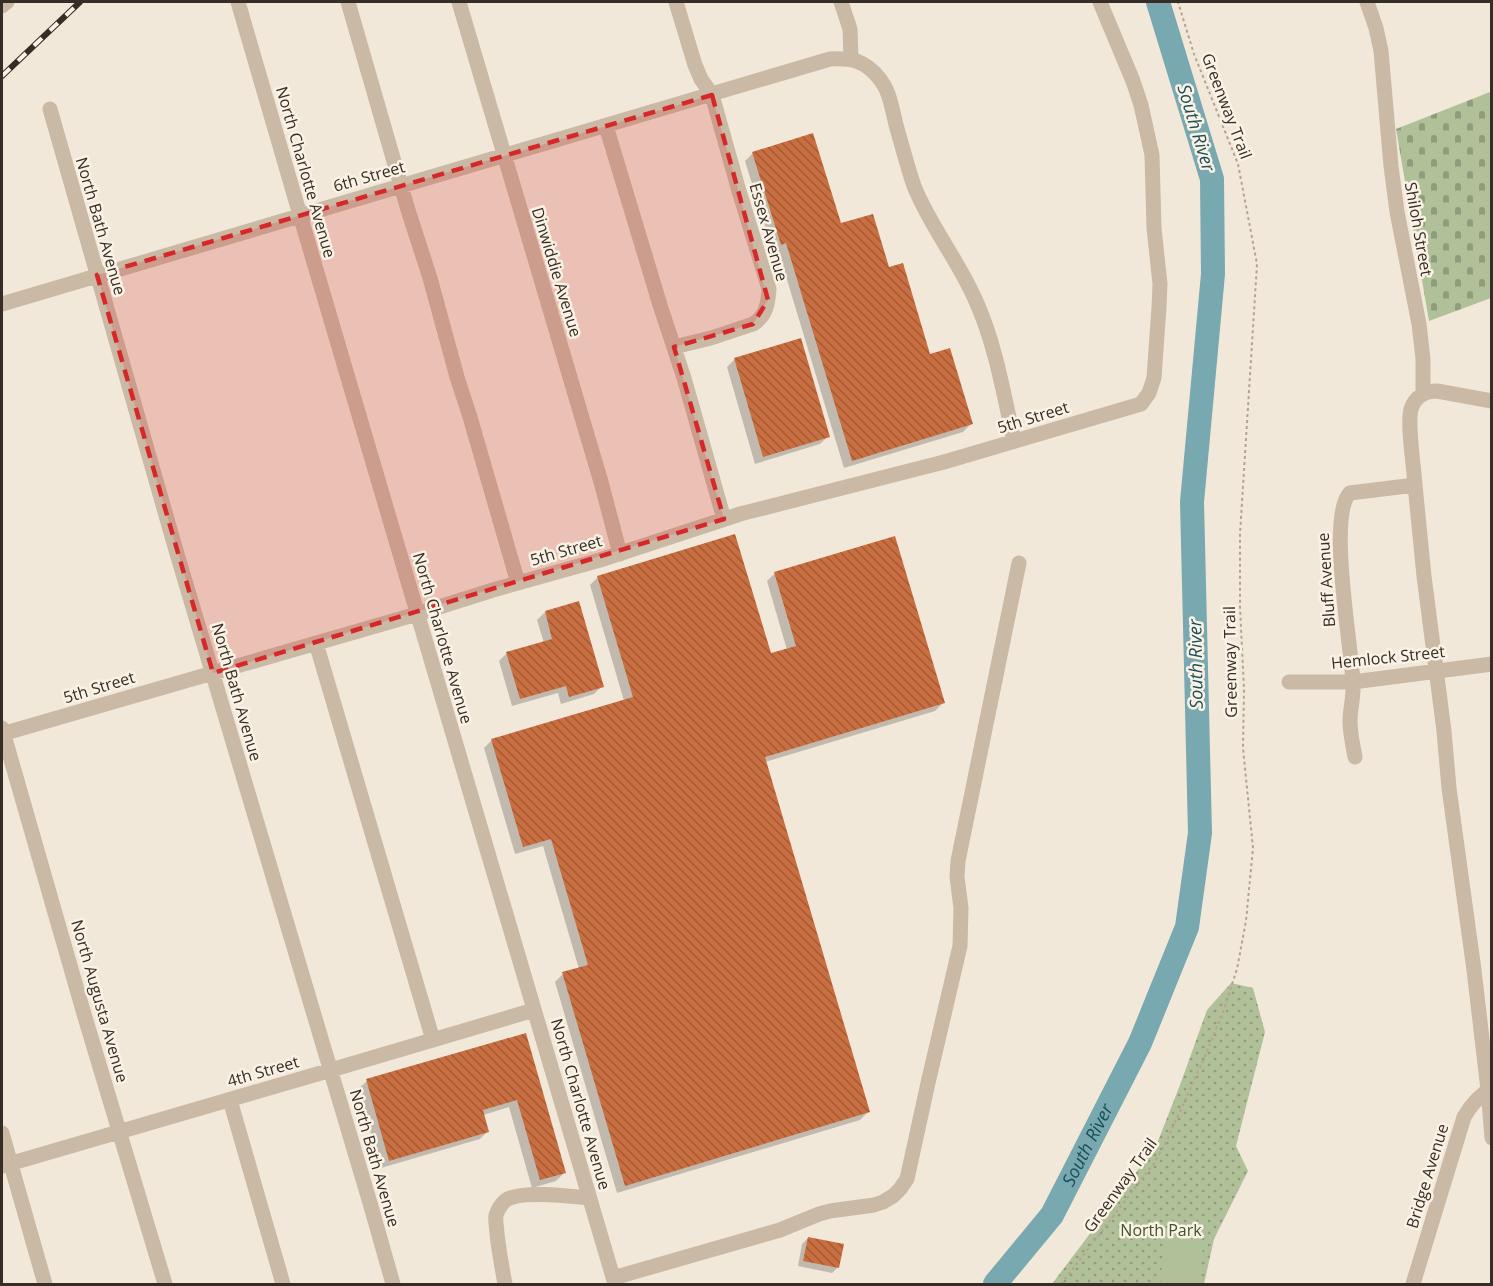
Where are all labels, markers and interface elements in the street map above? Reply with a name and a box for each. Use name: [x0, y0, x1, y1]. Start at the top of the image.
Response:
street label: Greenway Trail: [1197, 50, 1257, 162]
water label: South River: [1172, 81, 1222, 175]
street label: North Charlotte Avenue: [271, 84, 341, 260]
street label: North Bath Avenue: [71, 154, 131, 298]
street label: 6th Street: [331, 155, 408, 197]
street label: Essex Avenue: [744, 180, 794, 284]
street label: Shiloh Street: [1400, 180, 1438, 278]
street label: Dinwiddie Avenue: [527, 205, 587, 339]
street label: 5th Street: [995, 396, 1072, 438]
street label: 5th Street: [528, 529, 605, 571]
street label: Bluff Avenue: [1312, 532, 1340, 628]
street label: North Charlotte Avenue: [408, 550, 478, 726]
street label: Greenway Trail: [1218, 606, 1242, 718]
water label: South River: [1182, 618, 1208, 709]
street label: North Bath Avenue: [207, 620, 267, 764]
street label: Hemlock Street: [1330, 640, 1446, 674]
street label: 5th Street: [61, 666, 138, 708]
street label: North Augusta Avenue: [66, 917, 134, 1085]
street label: North Charlotte Avenue: [546, 1016, 616, 1192]
street label: 4th Street: [225, 1050, 302, 1092]
street label: North Bath Avenue: [345, 1086, 405, 1230]
water label: South River: [1056, 1098, 1118, 1190]
street label: Bridge Avenue: [1401, 1121, 1453, 1231]
street label: Greenway Trail: [1078, 1133, 1162, 1237]
park label: North Park: [1120, 1219, 1202, 1241]

